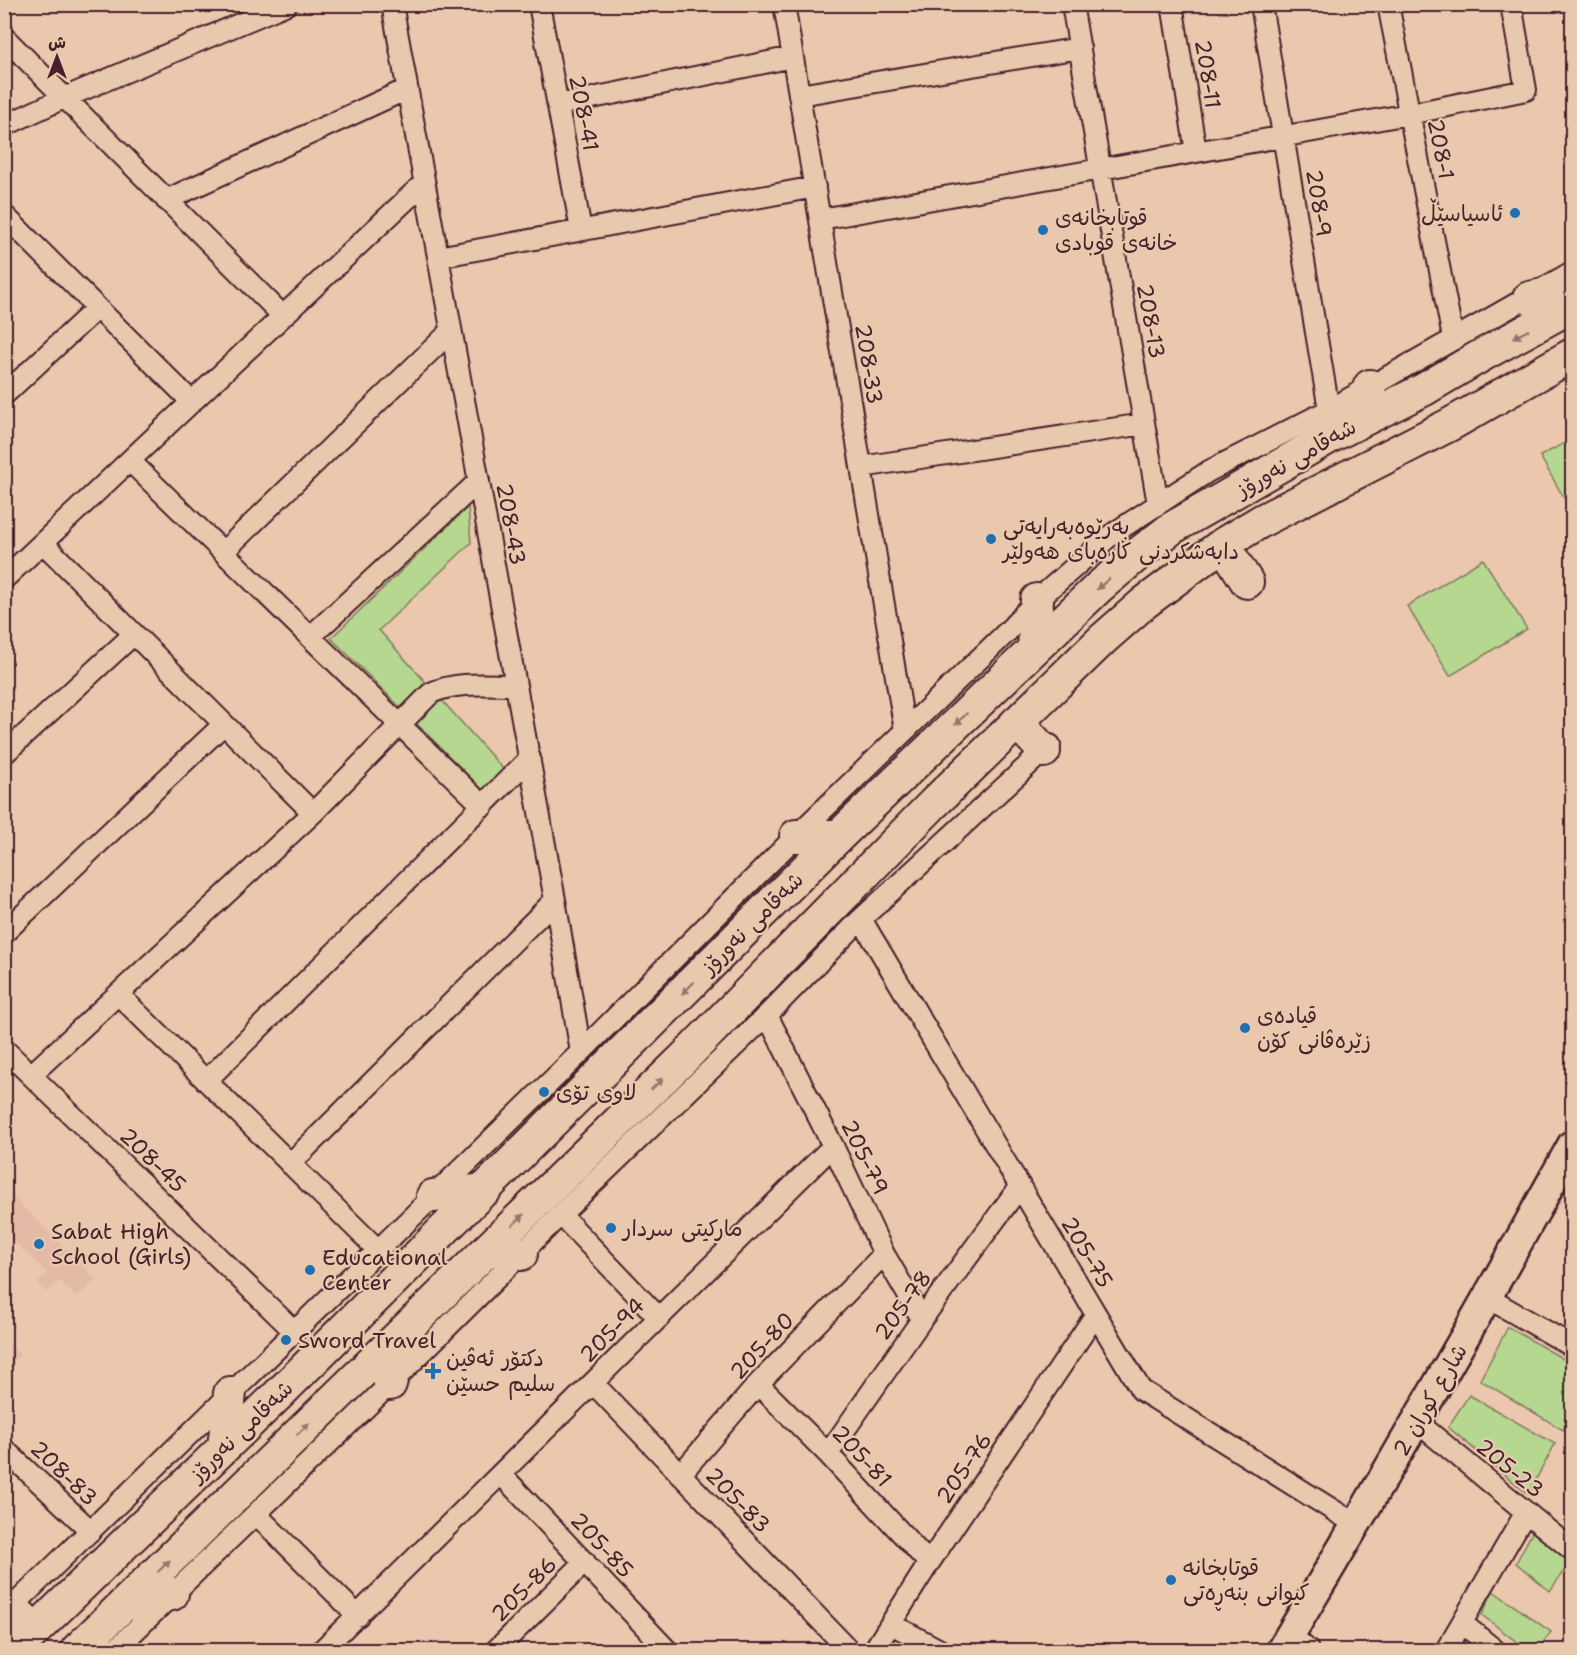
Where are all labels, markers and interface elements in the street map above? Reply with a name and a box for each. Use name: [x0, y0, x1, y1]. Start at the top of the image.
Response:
north arrow: [27, 27, 87, 87]
text: ش: [48, 32, 66, 53]
street label: 208-11: [1188, 37, 1228, 111]
street label: 208-41: [562, 72, 606, 154]
street label: 208-1: [1421, 116, 1461, 182]
street label: 208-9: [1299, 167, 1339, 239]
place label: ئاسیاسێڵ: [1421, 198, 1503, 228]
place label: قوتابخانەی خانەی قوبادی: [1055, 203, 1178, 257]
marker: ئاسیاسێڵ: [1508, 206, 1522, 220]
marker: قوتابخانەی خانەی قوبادی: [1036, 223, 1050, 237]
street label: 208-13: [1130, 281, 1172, 361]
street label: 208-33: [848, 322, 890, 406]
one-way arrow: [1512, 329, 1529, 339]
street label: شەقامی نەورۆز: [1229, 412, 1361, 505]
street label: 208-43: [490, 481, 532, 567]
place label: بەرێوەبەرایەتی دابەشکردنی کارەبای هەولێر: [1001, 512, 1239, 566]
marker: بەرێوەبەرایەتی دابەشکردنی کارەبای هەولێر: [984, 532, 998, 546]
one-way arrow: [1095, 577, 1110, 591]
one-way arrow: [955, 711, 969, 725]
street label: شەقامی نەورۆز: [693, 865, 810, 982]
one-way arrow: [681, 980, 695, 994]
place label: قیادەی زێرەڤانی کۆن: [1257, 1001, 1371, 1055]
marker: قیادەی زێرەڤانی کۆن: [1238, 1021, 1252, 1035]
one-way arrow: [650, 1077, 665, 1091]
place label: لاوی تۆی: [556, 1078, 637, 1107]
marker: لاوی تۆی: [537, 1085, 551, 1099]
street label: 205-79: [834, 1115, 896, 1199]
street label: 208-45: [113, 1121, 193, 1199]
street label: 205-75: [1054, 1211, 1120, 1293]
one-way arrow: [510, 1213, 525, 1227]
place label: ماركيتى سردار: [621, 1214, 743, 1243]
place label: Sabat High School (Girls): [51, 1217, 191, 1271]
marker: ماركيتى سردار: [604, 1221, 618, 1235]
marker: Sabat High School (Girls): [32, 1237, 46, 1251]
place label: Educational Center: [322, 1243, 448, 1297]
marker: Educational Center: [303, 1263, 317, 1277]
street label: 205-78: [868, 1264, 938, 1346]
street label: 205-94: [573, 1291, 651, 1369]
street label: 205-80: [723, 1306, 801, 1386]
place label: Sword Travel: [298, 1326, 436, 1355]
marker: Sword Travel: [279, 1333, 293, 1347]
street label: شارع كوران 2: [1386, 1339, 1475, 1462]
place label: دکتۆر ئەڤین سلیم حسێن: [446, 1344, 555, 1400]
marker: دکتۆر ئەڤین سلیم حسێن: [424, 1362, 442, 1380]
street label: شەقامی نەورۆز: [181, 1374, 299, 1489]
street label: 205-81: [826, 1419, 898, 1493]
one-way arrow: [296, 1423, 310, 1437]
street label: 205-76: [930, 1427, 998, 1509]
street label: 205-23: [1470, 1432, 1550, 1504]
street label: 208-83: [24, 1434, 104, 1512]
street label: 205-83: [699, 1461, 777, 1539]
street label: 205-85: [564, 1506, 640, 1584]
street label: 205-86: [485, 1550, 563, 1628]
place label: قوتابخانە کیوانی بنەڕەتی: [1183, 1553, 1310, 1611]
one-way arrow: [156, 1559, 170, 1573]
marker: قوتابخانە کیوانی بنەڕەتی: [1164, 1573, 1178, 1587]

